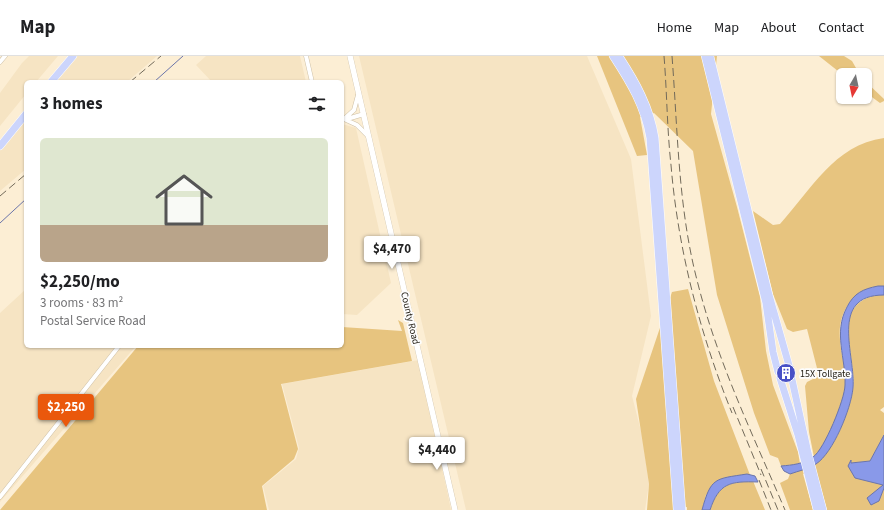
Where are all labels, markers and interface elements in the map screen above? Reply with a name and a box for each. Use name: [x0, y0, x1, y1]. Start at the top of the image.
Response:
text: Map: [20, 14, 55, 41]
text: Home: [657, 18, 692, 38]
text: Map: [714, 18, 739, 38]
text: About: [761, 18, 796, 38]
text: Contact: [818, 18, 864, 38]
north arrow: [836, 68, 872, 104]
map controls: [836, 68, 872, 104]
text: 3 homes: [40, 92, 102, 116]
icon: filters: [306, 93, 328, 115]
icon: home: [148, 164, 220, 236]
pin: $4,470: [359, 236, 425, 270]
text: $4,470: [373, 240, 411, 258]
text: $2,250/mo: [40, 270, 120, 294]
street label: County Road: [397, 291, 423, 346]
text: 3 rooms · 83 m²: [40, 294, 123, 312]
text: Postal Service Road: [40, 312, 146, 330]
building icon: 15X Tollgate: [775, 362, 797, 384]
place label: 15X Tollgate: [800, 367, 850, 381]
pin: $2,250: [33, 394, 99, 428]
text: $2,250: [47, 398, 85, 416]
pin: $4,440: [404, 437, 470, 471]
text: $4,440: [418, 441, 456, 459]

